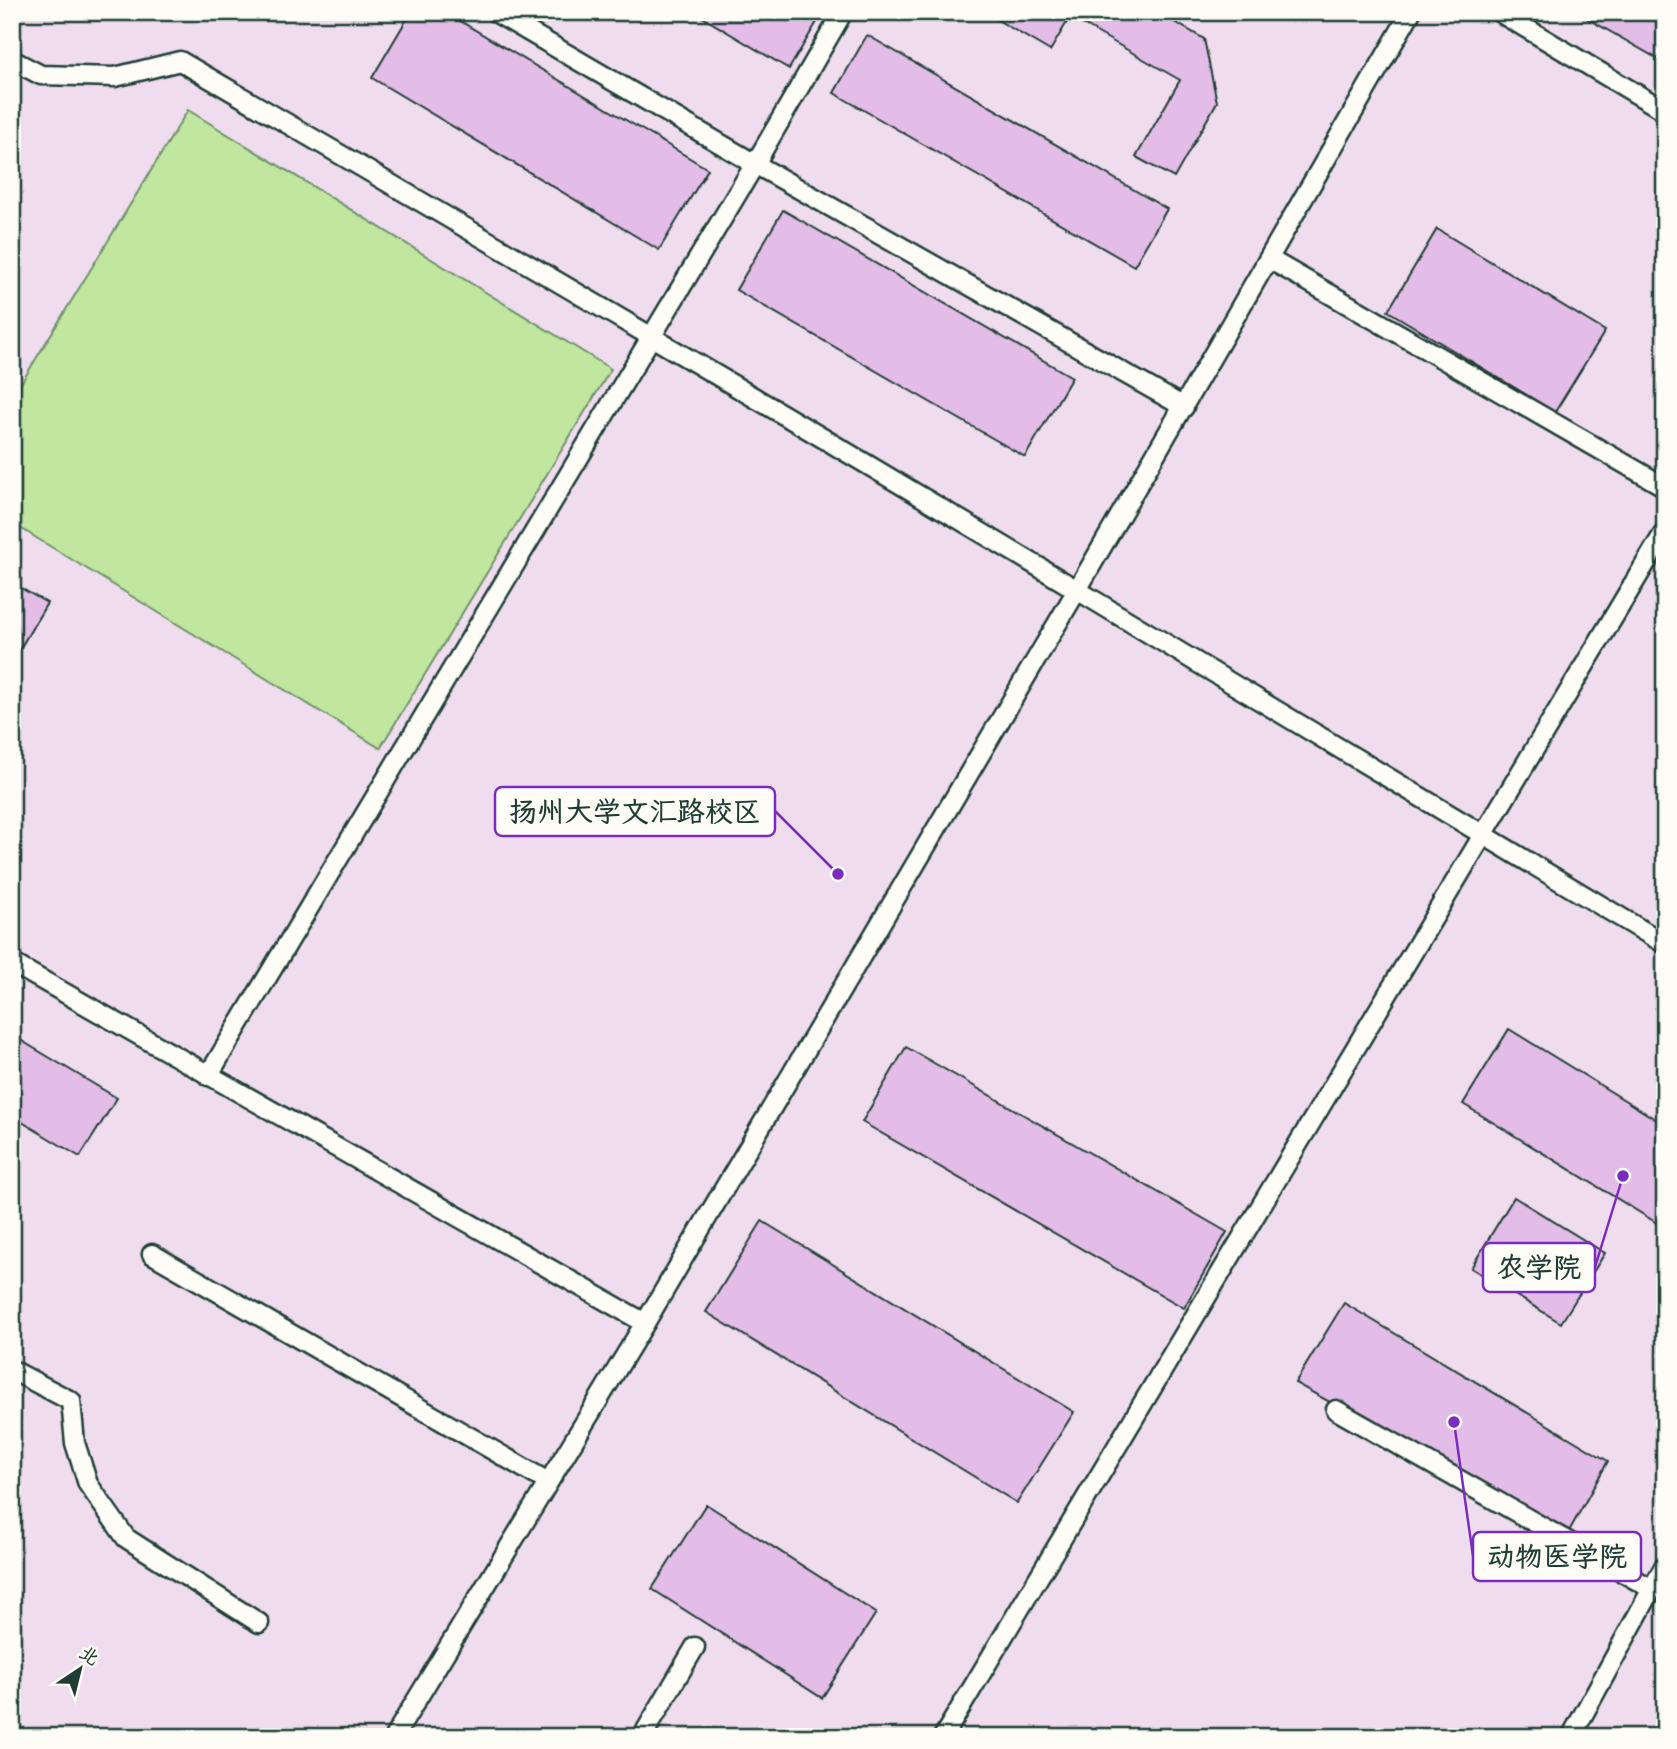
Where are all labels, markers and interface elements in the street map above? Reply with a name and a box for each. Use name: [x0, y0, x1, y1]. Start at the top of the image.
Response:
callout: 扬州大学文汇路校区: [495, 787, 775, 836]
text: 扬州大学文汇路校区: [509, 797, 761, 832]
callout: 农学院: [1483, 1243, 1595, 1292]
text: 农学院: [1497, 1253, 1581, 1288]
callout: 动物医学院: [1473, 1532, 1641, 1581]
text: 动物医学院: [1487, 1543, 1627, 1577]
north arrow: [46, 1634, 116, 1704]
text: 北: [73, 1643, 102, 1673]

